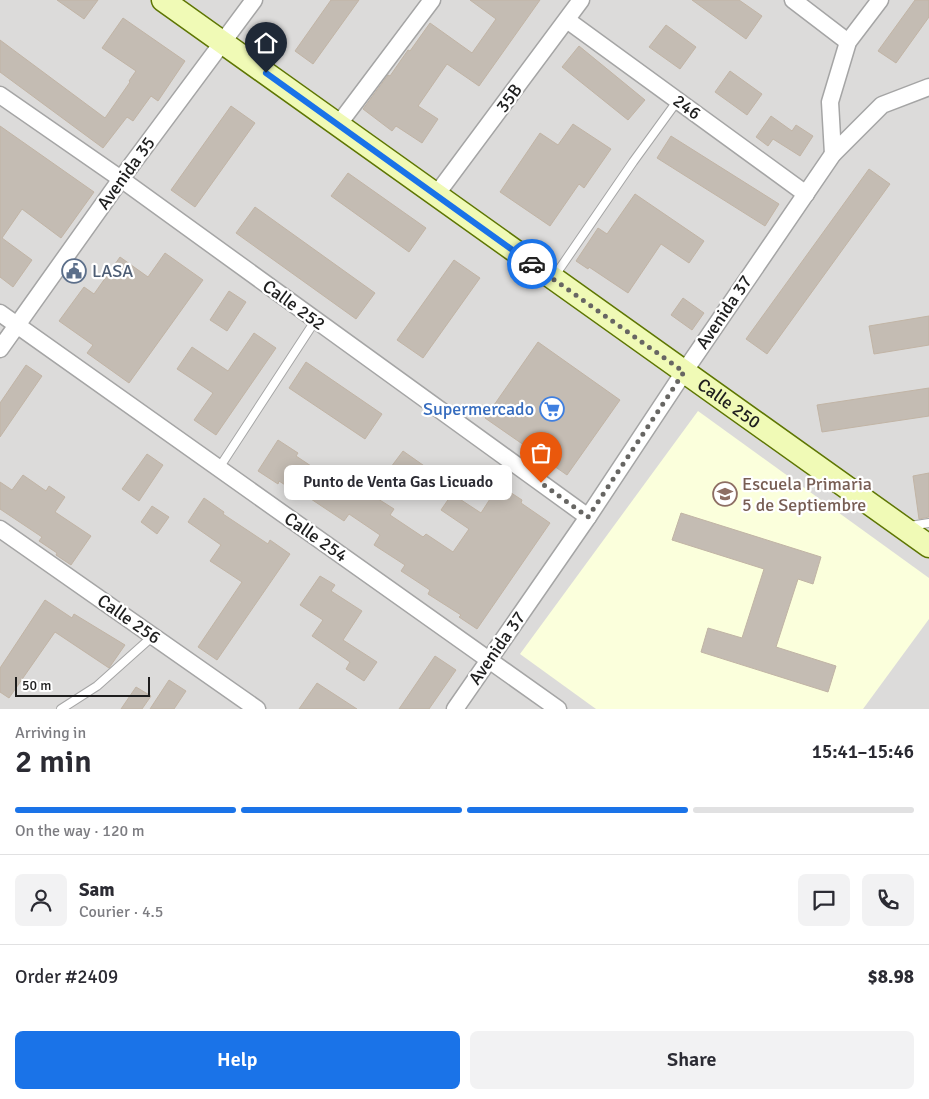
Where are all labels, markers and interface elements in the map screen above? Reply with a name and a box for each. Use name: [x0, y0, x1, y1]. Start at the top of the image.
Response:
pin: [245, 22, 287, 73]
icon: home: [252, 29, 280, 57]
street label: 35B: [491, 79, 527, 117]
street label: 246: [669, 90, 705, 124]
street label: Avenida 35: [92, 132, 160, 214]
courier: [507, 239, 557, 289]
icon: car: [518, 250, 546, 278]
public building icon: LASA: [61, 258, 87, 284]
place label: LASA: [92, 260, 133, 282]
street label: Avenida 37: [691, 271, 757, 353]
street label: Calle 252: [258, 275, 330, 335]
street label: Calle 250: [693, 373, 765, 433]
supermarket icon: Supermercado: [539, 396, 565, 422]
place label: Supermercado: [423, 398, 534, 420]
pin: [520, 432, 562, 483]
icon: bag: [527, 439, 555, 467]
callout: Punto de Venta Gas Licuado: [284, 466, 511, 500]
text: Punto de Venta Gas Licuado: [303, 472, 493, 492]
place label: Escuela Primaria 5 de Septiembre: [742, 473, 872, 516]
school or university icon: Escuela Primaria 5 de Septiembre: [712, 481, 738, 507]
street label: Calle 254: [280, 507, 352, 567]
street label: Calle 256: [93, 589, 165, 649]
street label: Avenida 37: [464, 607, 530, 689]
scale bar: [15, 674, 150, 697]
text: 50 m: [22, 677, 51, 694]
text: Arriving in: [15, 723, 86, 743]
text: 15:41–15:46: [812, 740, 914, 764]
text: 2 min: [15, 742, 92, 781]
text: On the way · 120 m: [15, 821, 145, 841]
button: person: [15, 874, 67, 926]
button: chat: [798, 874, 850, 926]
button: phone: [862, 874, 914, 926]
text: Sam: [79, 878, 115, 902]
text: Courier · 4.5: [79, 902, 163, 922]
text: Order #2409: [15, 965, 118, 989]
text: $8.98: [868, 965, 914, 989]
button: Help: [15, 1031, 460, 1089]
button: Share: [470, 1031, 914, 1089]

